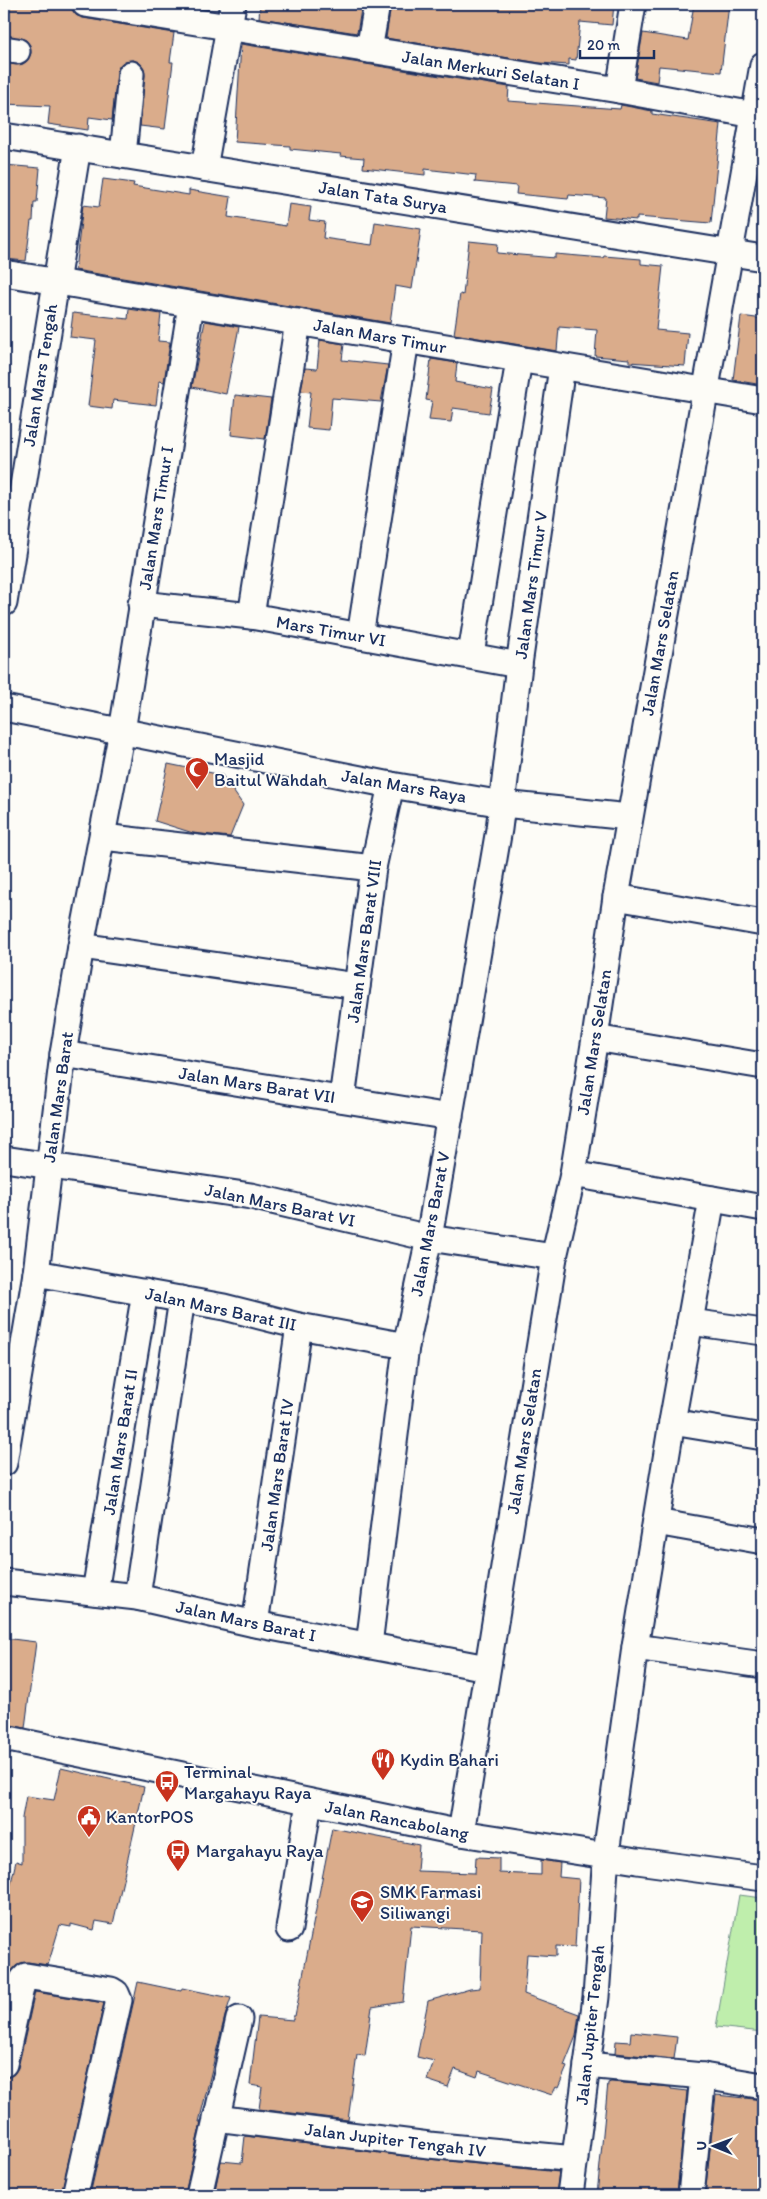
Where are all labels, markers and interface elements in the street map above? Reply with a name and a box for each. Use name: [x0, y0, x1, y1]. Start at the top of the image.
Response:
scale bar: [580, 28, 653, 60]
text: 20 m: [587, 36, 621, 54]
street label: Jalan Merkuri Selatan I: [401, 45, 581, 95]
street label: Jalan Tata Surya: [317, 176, 450, 218]
street label: Jalan Mars Tengah: [18, 302, 62, 448]
street label: Jalan Mars Timur: [312, 313, 449, 359]
street label: Jalan Mars Timur I: [134, 444, 178, 592]
street label: Jalan Mars Timur V: [510, 509, 552, 660]
street label: Jalan Mars Selatan: [636, 569, 684, 717]
street label: Mars Timur VI: [274, 611, 388, 651]
place label: Masjid Baitul Wahdah: [214, 748, 327, 791]
mosque icon: Masjid Baitul Wahdah: [184, 756, 210, 790]
street label: Jalan Mars Raya: [340, 764, 468, 808]
street label: Jalan Mars Barat VIII: [342, 858, 386, 1024]
street label: Jalan Mars Selatan: [572, 967, 616, 1117]
street label: Jalan Mars Barat: [38, 1030, 78, 1164]
street label: Jalan Mars Barat VII: [177, 1062, 337, 1108]
street label: Jalan Mars Barat V: [405, 1150, 455, 1298]
street label: Jalan Mars Barat VI: [203, 1178, 357, 1232]
street label: Jalan Mars Barat III: [143, 1282, 299, 1336]
street label: Jalan Mars Selatan: [502, 1366, 546, 1516]
street label: Jalan Mars Barat II: [98, 1367, 142, 1517]
street label: Jalan Mars Barat IV: [255, 1397, 299, 1552]
street label: Jalan Mars Barat I: [174, 1595, 318, 1647]
restaurant icon: Kydin Bahari: [370, 1747, 396, 1781]
place label: Kydin Bahari: [400, 1749, 499, 1771]
place label: Terminal Margahayu Raya: [184, 1761, 312, 1804]
bus stop icon: Terminal Margahayu Raya: [154, 1769, 180, 1803]
street label: Jalan Rancabolang: [323, 1795, 472, 1845]
public building icon: KantorPOS: [76, 1804, 102, 1838]
place label: KantorPOS: [106, 1806, 194, 1828]
bus stop icon: Margahayu Raya: [165, 1838, 191, 1872]
place label: Margahayu Raya: [196, 1840, 324, 1862]
place label: SMK Farmasi Siliwangi: [380, 1881, 481, 1924]
school or university icon: SMK Farmasi Siliwangi: [349, 1889, 375, 1923]
street label: Jalan Jupiter Tengah: [571, 1944, 609, 2106]
street label: Jalan Jupiter Tengah IV: [303, 2118, 487, 2162]
north arrow: [690, 2122, 740, 2172]
text: U: [693, 2141, 710, 2151]

